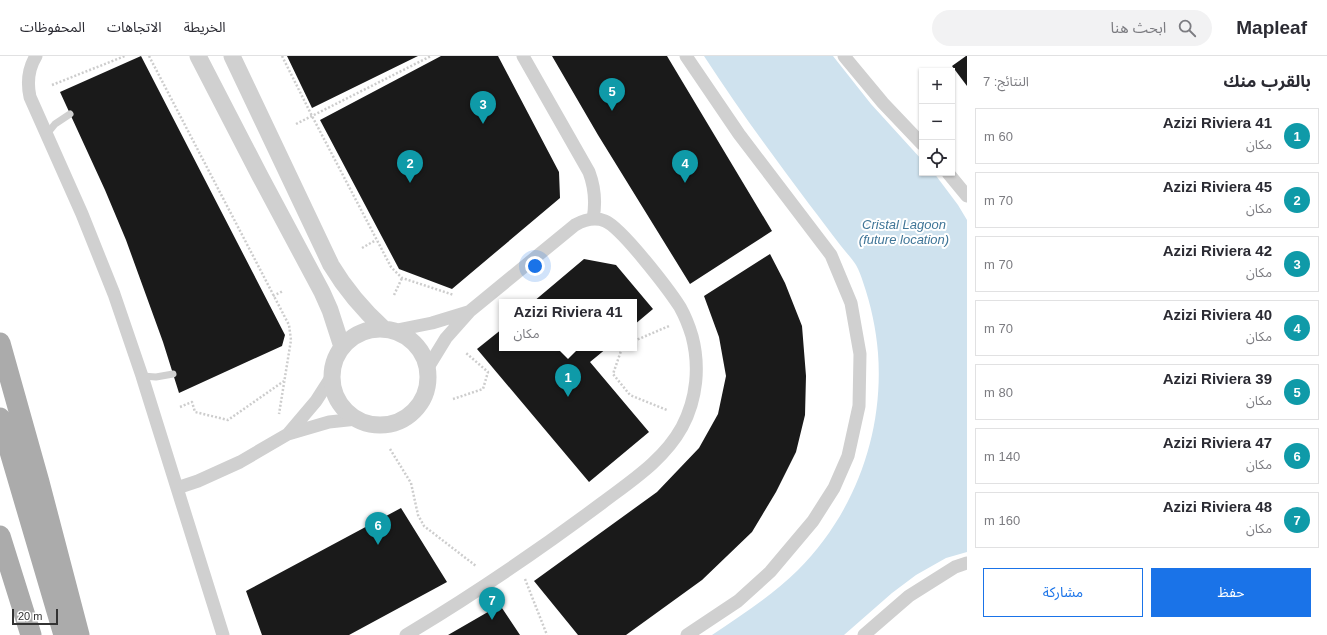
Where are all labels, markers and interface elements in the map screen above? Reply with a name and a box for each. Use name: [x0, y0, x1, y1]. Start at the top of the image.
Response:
search box: [932, 10, 1212, 46]
icon: search: [1176, 17, 1198, 39]
text: Mapleaf: [1236, 17, 1307, 38]
text: المحفوظات: [20, 19, 85, 35]
text: الاتجاهات: [107, 19, 162, 35]
text: الخريطة: [184, 19, 226, 35]
text: ابحث هنا: [1110, 19, 1166, 36]
map controls: [919, 68, 955, 176]
button: +: [919, 68, 955, 104]
text: بالقرب منك: [1223, 72, 1311, 91]
text: النتائج: 7: [983, 74, 1029, 89]
pin: 5: [599, 78, 625, 111]
pin: 3: [470, 91, 496, 124]
button: −: [919, 104, 955, 140]
text: Azizi Riviera 41: [1163, 114, 1272, 131]
text: 60 m: [984, 129, 1013, 144]
text: 1: [1293, 129, 1301, 144]
text: مكان: [1246, 137, 1272, 152]
button: locate: [919, 140, 955, 176]
pin: 2: [397, 150, 423, 183]
pin: 4: [672, 150, 698, 183]
text: Azizi Riviera 45: [1163, 178, 1272, 195]
text: 70 m: [984, 193, 1013, 208]
text: 2: [1293, 193, 1301, 208]
text: مكان: [1246, 201, 1272, 216]
water label: Cristal Lagoon (future location): [859, 217, 949, 247]
text: Azizi Riviera 42: [1163, 242, 1272, 259]
your location: [525, 256, 545, 276]
text: 70 m: [984, 257, 1013, 272]
text: 3: [1293, 257, 1301, 272]
text: مكان: [1246, 265, 1272, 280]
popup: [499, 299, 637, 351]
text: Azizi Riviera 41: [513, 303, 623, 320]
text: Azizi Riviera 40: [1163, 306, 1272, 323]
text: 70 m: [984, 321, 1013, 336]
text: 4: [1293, 321, 1301, 336]
text: مكان: [513, 326, 540, 341]
text: مكان: [1246, 329, 1272, 344]
pin: 1: [555, 364, 581, 397]
text: Azizi Riviera 39: [1163, 370, 1272, 387]
text: 80 m: [984, 385, 1013, 400]
text: 5: [1293, 385, 1301, 400]
text: مكان: [1246, 393, 1272, 408]
text: Azizi Riviera 47: [1163, 434, 1272, 451]
text: 140 m: [984, 449, 1020, 464]
text: 6: [1293, 449, 1301, 464]
text: مكان: [1246, 457, 1272, 472]
text: Azizi Riviera 48: [1163, 498, 1272, 515]
pin: 6: [365, 512, 391, 545]
text: 160 m: [984, 513, 1020, 528]
text: 7: [1293, 513, 1301, 528]
text: مكان: [1246, 521, 1272, 536]
button: مشاركة: [983, 568, 1143, 617]
button: حفظ: [1151, 568, 1311, 617]
pin: 7: [479, 587, 505, 620]
scale bar: [12, 607, 58, 626]
text: 20 m: [18, 610, 42, 622]

